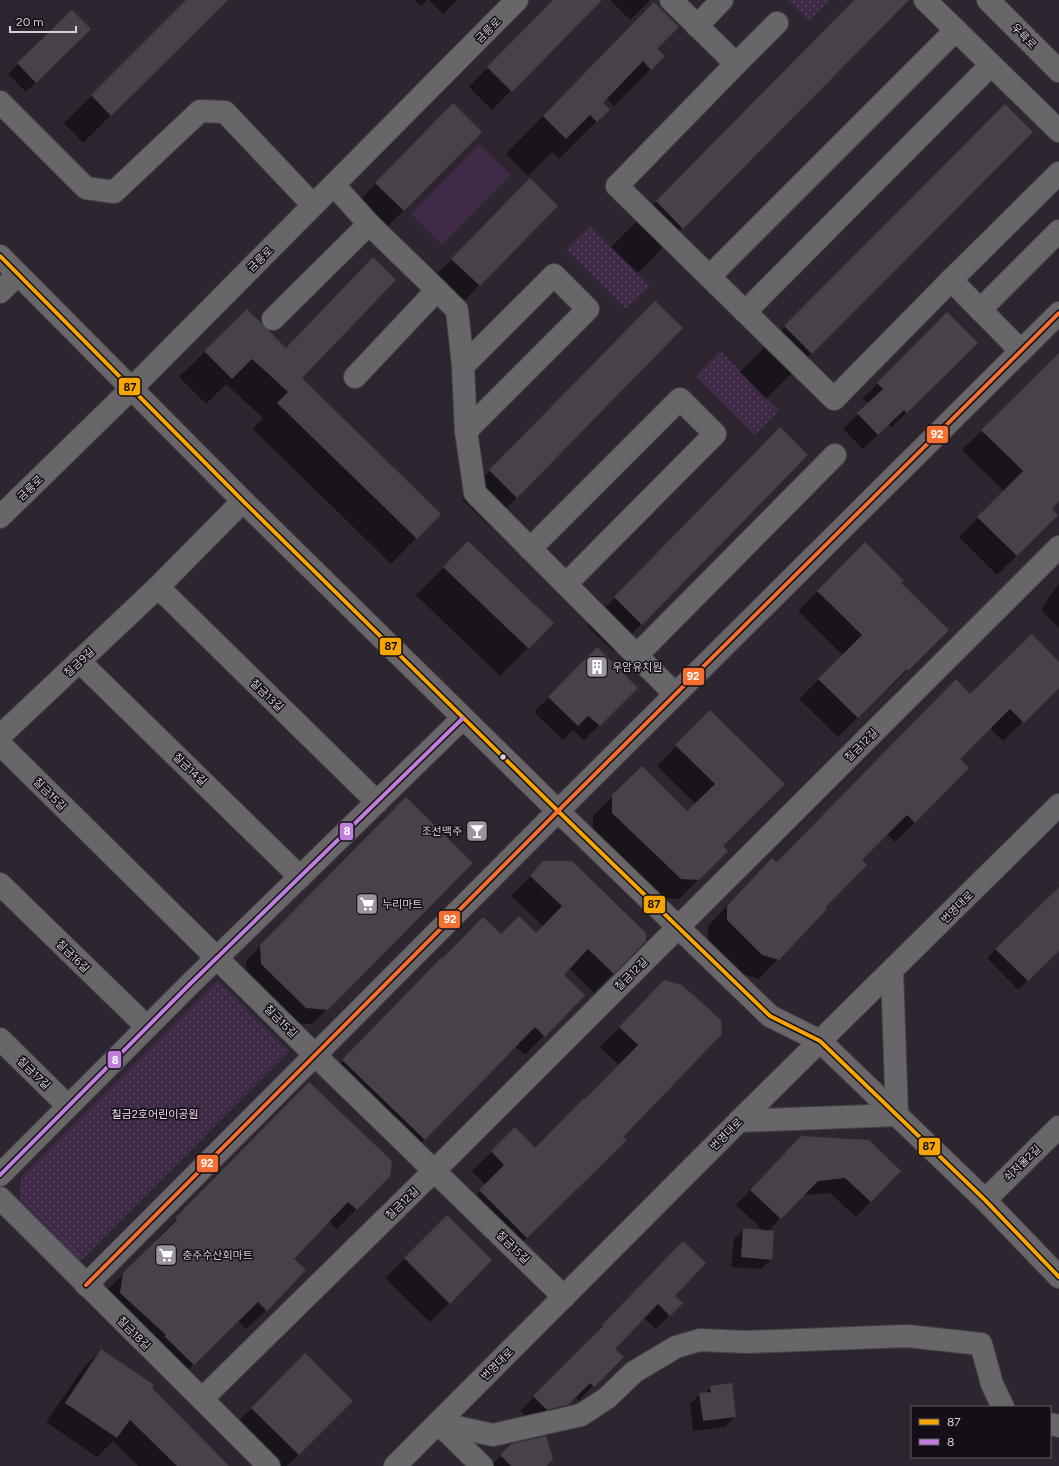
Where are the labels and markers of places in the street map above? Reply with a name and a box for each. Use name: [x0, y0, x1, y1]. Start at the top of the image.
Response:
building icon: 우암유치원: [584, 654, 610, 680]
place label: 우암유치원: [612, 661, 663, 674]
unlabelled marker: [498, 752, 508, 762]
bar icon: 조선맥주: [464, 818, 490, 844]
place label: 조선맥주: [422, 825, 462, 838]
supermarket icon: 누리마트: [354, 891, 380, 917]
place label: 누리마트: [382, 898, 422, 911]
supermarket icon: 충주수산회마트: [153, 1242, 179, 1268]
place label: 충주수산회마트: [182, 1249, 253, 1262]

